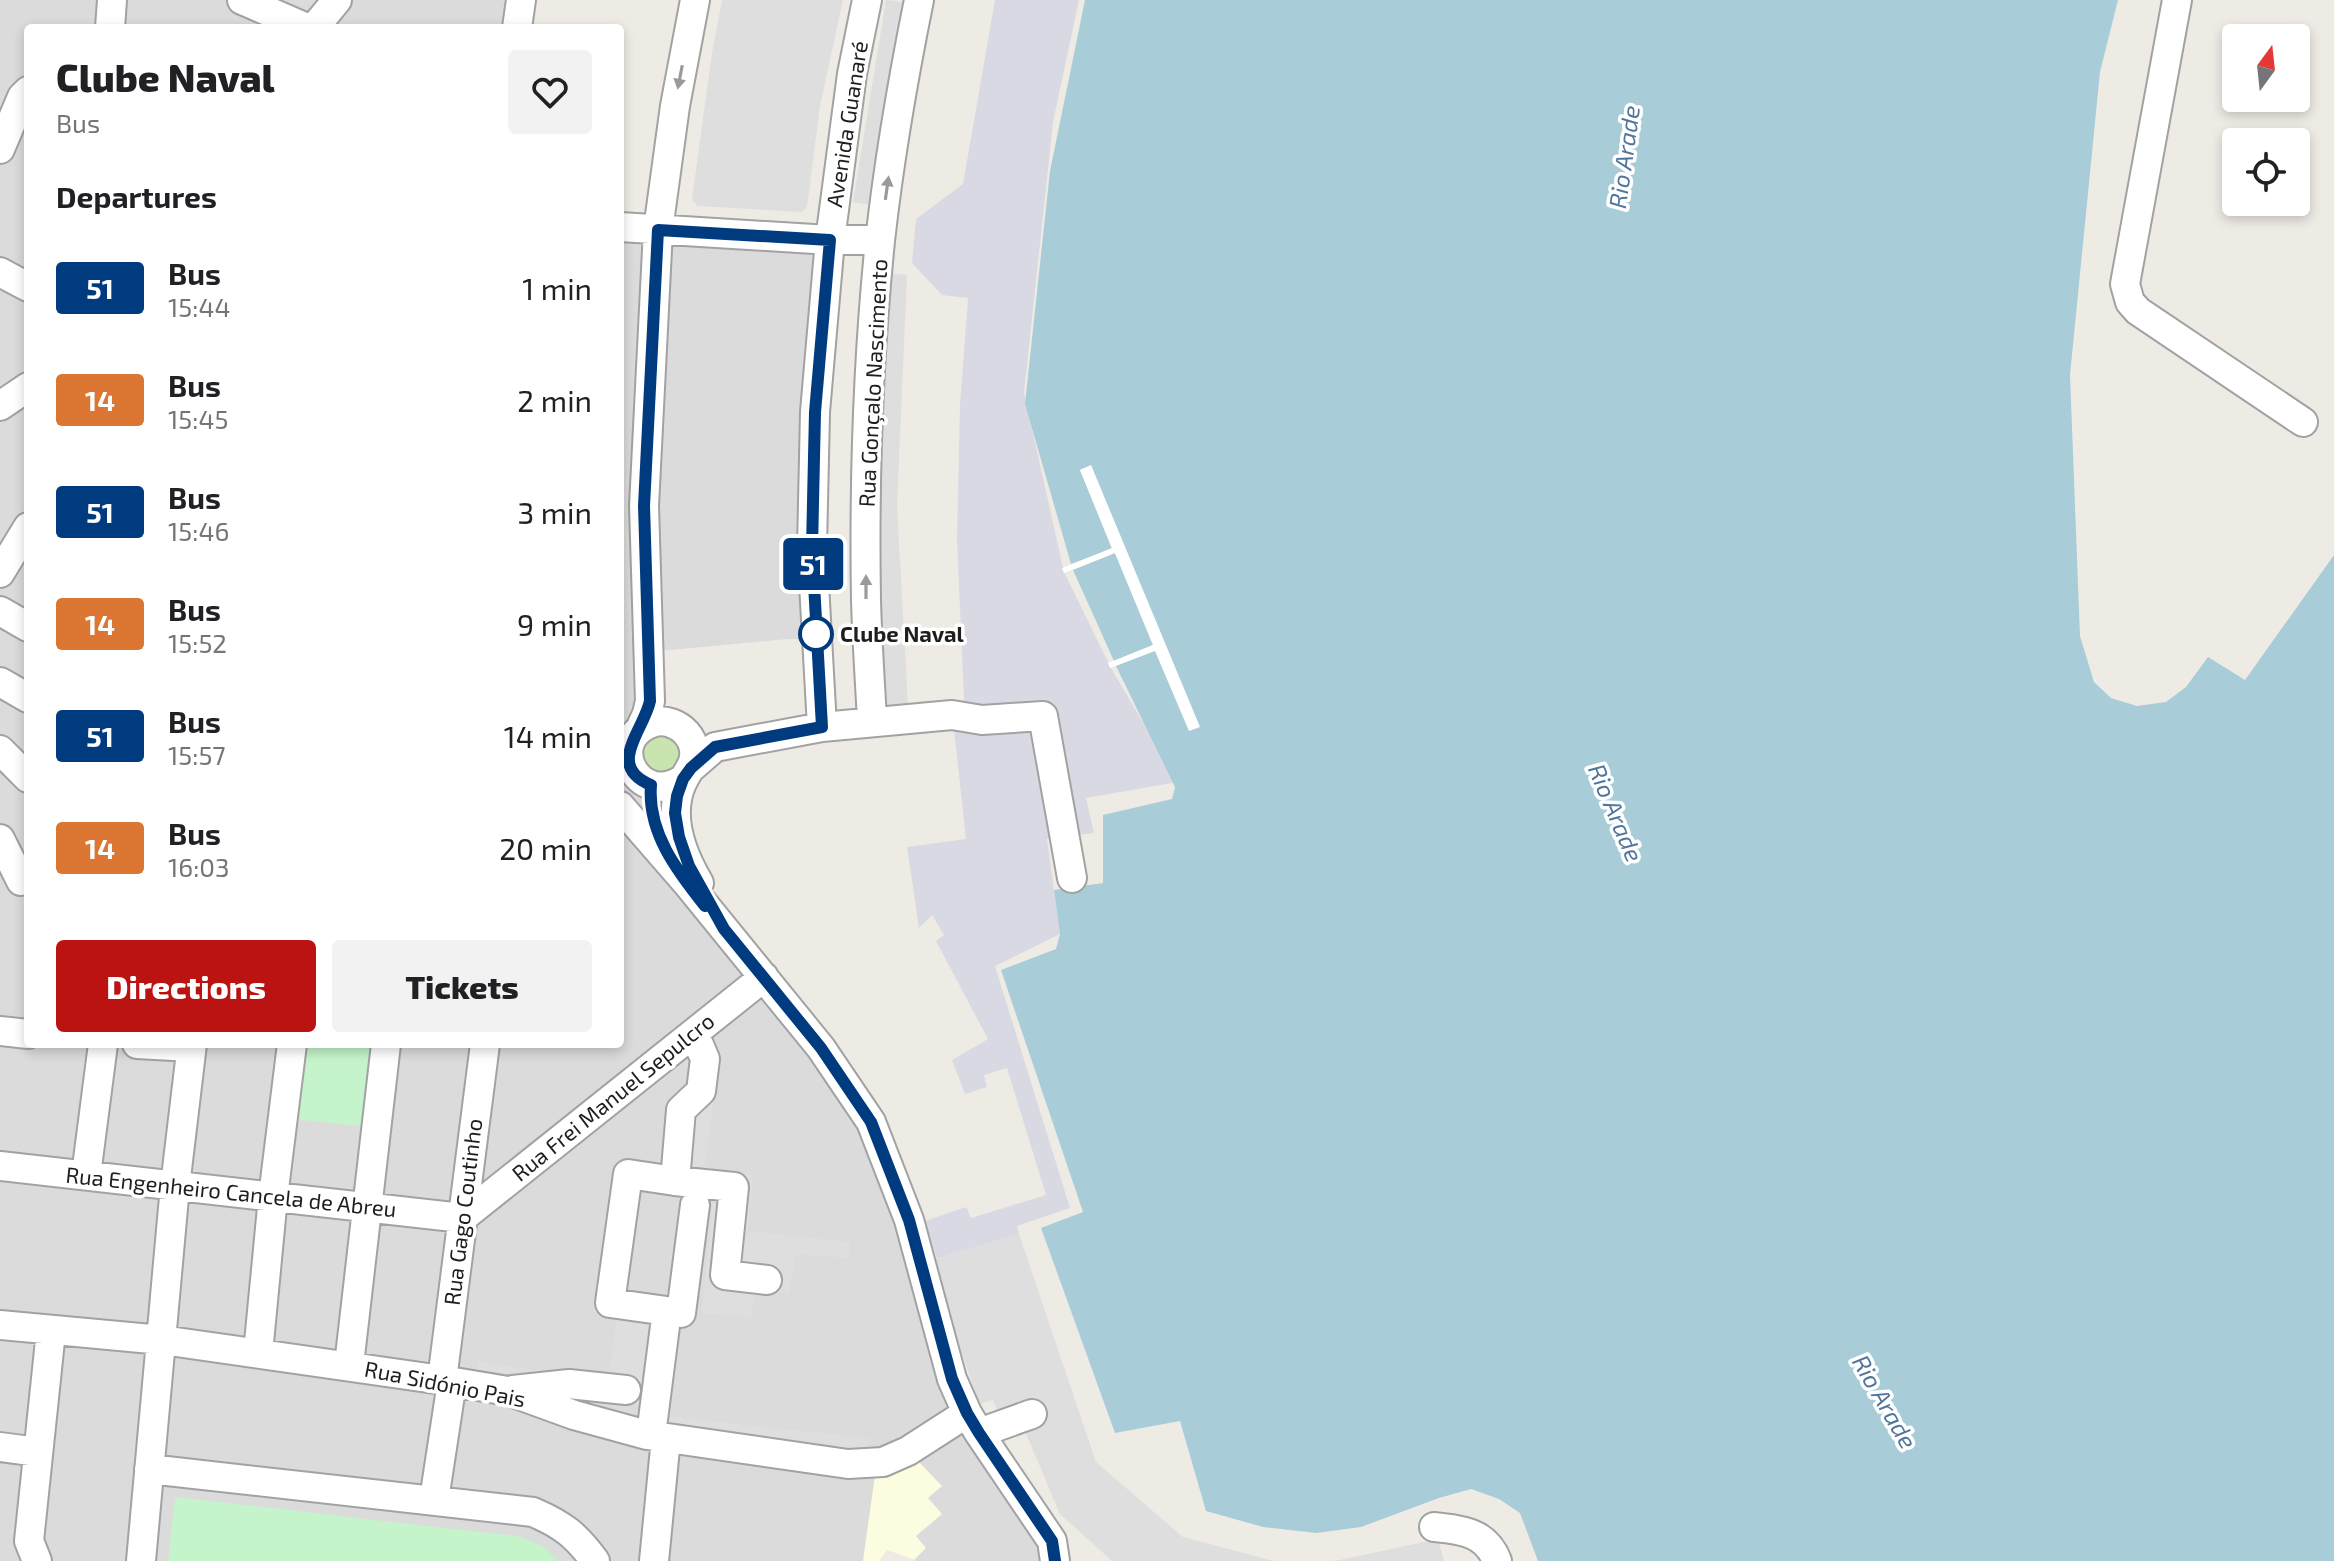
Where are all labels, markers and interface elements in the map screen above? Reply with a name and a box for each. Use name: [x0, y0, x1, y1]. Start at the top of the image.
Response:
north arrow: [2222, 24, 2310, 112]
map controls: [2222, 24, 2310, 216]
street label: Avenida Guanaré: [820, 39, 872, 209]
button: heart: [508, 50, 592, 134]
text: Clube Naval: [56, 54, 275, 100]
one-way arrow: [674, 64, 686, 89]
water label: Rio Arade: [1602, 103, 1645, 210]
text: Bus: [56, 107, 100, 138]
button: locate: [2222, 128, 2310, 216]
one-way arrow: [881, 175, 894, 200]
text: Departures: [56, 178, 217, 214]
text: Bus: [168, 255, 221, 291]
street label: Rua Gonçalo Nascimento: [853, 258, 893, 508]
text: 1 min: [522, 270, 592, 306]
text: 51: [86, 271, 114, 305]
text: 15:44: [168, 291, 230, 322]
text: Bus: [168, 367, 221, 403]
text: 2 min: [517, 382, 592, 418]
text: 14: [85, 383, 115, 417]
text: 15:45: [168, 403, 228, 434]
text: Bus: [168, 479, 221, 515]
text: 3 min: [517, 494, 592, 530]
text: 51: [86, 495, 114, 529]
text: 15:46: [168, 515, 229, 546]
line badge: 51: [777, 538, 849, 590]
text: 51: [799, 547, 827, 581]
one-way arrow: [860, 574, 872, 599]
text: Bus: [168, 591, 221, 627]
text: 9 min: [517, 606, 592, 642]
text: 14: [85, 607, 115, 641]
marker: Clube Naval: [799, 617, 833, 651]
place label: Clube Naval: [840, 620, 965, 646]
text: 15:52: [168, 627, 227, 658]
text: Bus: [168, 703, 221, 739]
text: 14 min: [504, 718, 592, 754]
text: 51: [86, 719, 114, 753]
text: 15:57: [168, 739, 226, 770]
water label: Rio Arade: [1583, 759, 1650, 866]
text: Bus: [168, 815, 221, 851]
text: 20 min: [499, 830, 592, 866]
text: 14: [85, 831, 115, 865]
text: 16:03: [168, 851, 230, 882]
button: Directions: [56, 940, 316, 1032]
button: Tickets: [332, 940, 592, 1032]
street label: Rua Frei Manuel Sepulcro: [506, 1007, 719, 1186]
street label: Rua Gago Coutinho: [438, 1117, 486, 1307]
street label: Rua Engenheiro Cancela de Abreu: [65, 1161, 398, 1221]
water label: Rio Arade: [1847, 1349, 1924, 1453]
street label: Rua Sidónio Pais: [363, 1355, 528, 1411]

